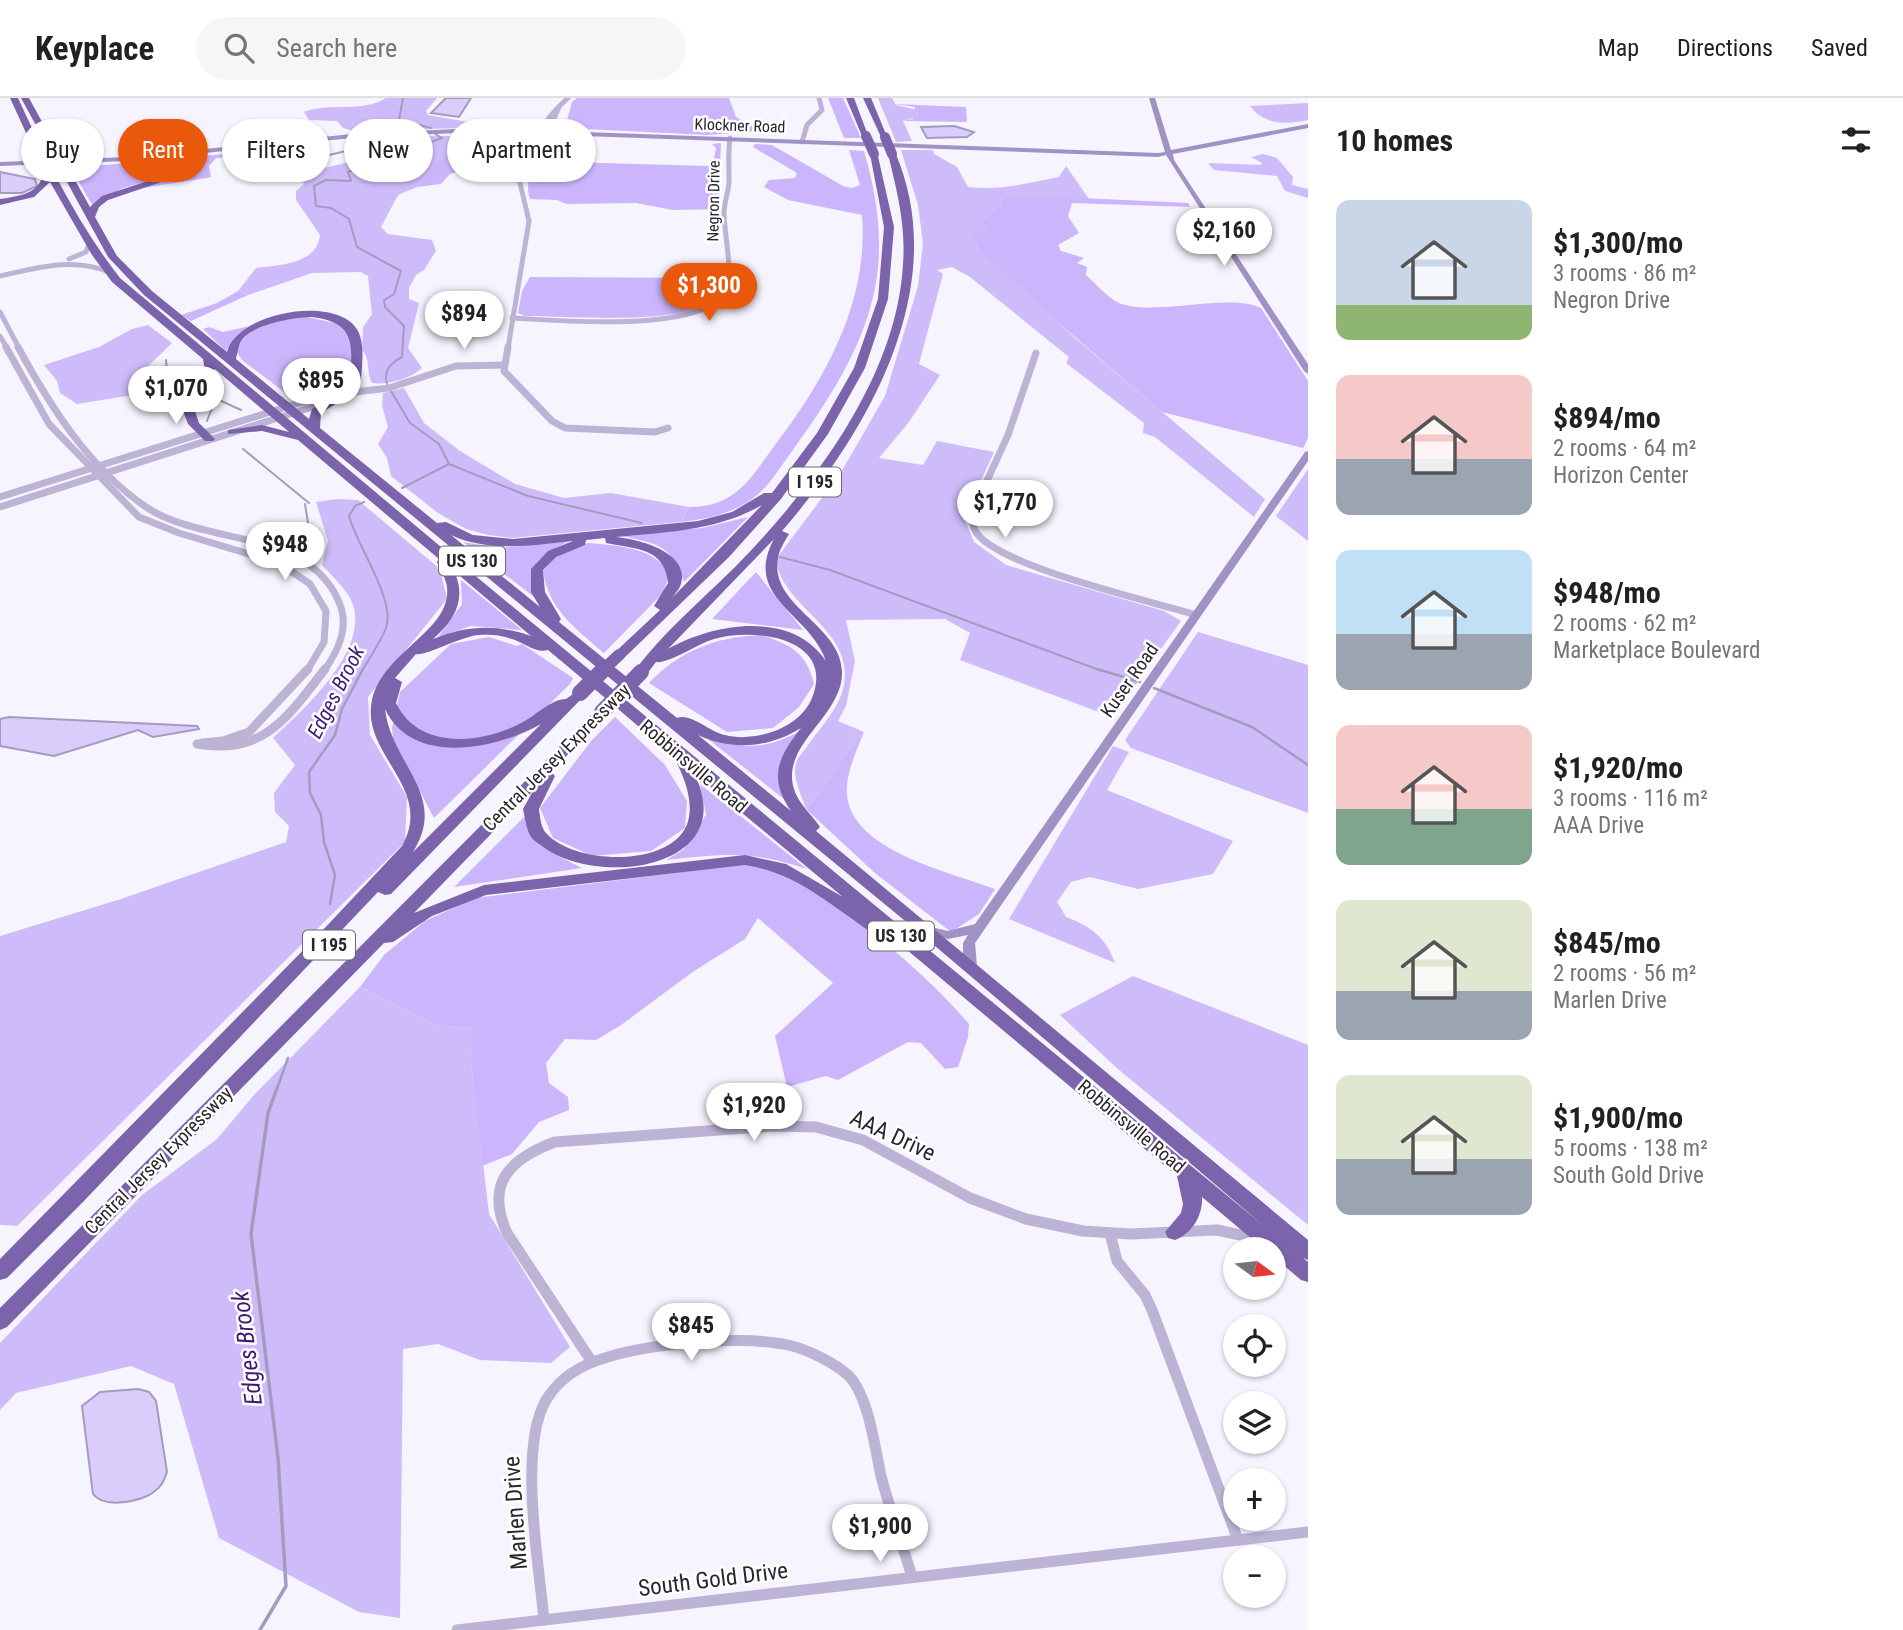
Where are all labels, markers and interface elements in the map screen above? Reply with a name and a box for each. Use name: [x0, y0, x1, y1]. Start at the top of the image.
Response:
search box: [196, 17, 686, 80]
text: Keyplace: [35, 29, 154, 68]
icon: search: [220, 29, 258, 67]
text: Search here: [276, 33, 397, 63]
text: Map: [1598, 34, 1639, 62]
text: Directions: [1677, 34, 1773, 62]
text: Saved: [1811, 34, 1868, 62]
street label: Klockner Road: [694, 114, 786, 137]
chip: Buy: [21, 119, 104, 182]
chip: Rent: [118, 119, 208, 182]
chip: Filters: [222, 119, 330, 182]
chip: New: [344, 119, 433, 182]
chip: Apartment: [447, 119, 596, 182]
icon: filters: [1837, 121, 1875, 159]
text: 10 homes: [1336, 123, 1453, 158]
street label: Negron Drive: [703, 160, 724, 242]
pin: $2,160: [1167, 208, 1281, 268]
text: $2,160: [1192, 217, 1256, 244]
text: $1,300/mo: [1553, 225, 1683, 260]
icon: home: [1392, 228, 1476, 312]
text: 3 rooms · 86 m²: [1553, 260, 1696, 287]
pin: $1,300: [652, 264, 766, 323]
text: $1,300: [677, 272, 741, 299]
text: Negron Drive: [1553, 287, 1670, 314]
pin: $894: [423, 292, 505, 351]
text: $894: [441, 300, 487, 327]
pin: $895: [280, 358, 362, 418]
pin: $1,070: [119, 366, 233, 426]
text: $895: [298, 367, 344, 394]
text: $1,070: [144, 375, 208, 402]
text: $894/mo: [1553, 400, 1661, 435]
icon: home: [1392, 403, 1476, 487]
text: 2 rooms · 64 m²: [1553, 435, 1696, 462]
text: Horizon Center: [1553, 462, 1689, 489]
road number: I 195: [789, 468, 841, 496]
pin: $1,770: [948, 480, 1062, 540]
text: $1,770: [973, 489, 1037, 516]
pin: $948: [244, 522, 326, 582]
text: $948: [262, 531, 308, 558]
road number: US 130: [439, 546, 505, 575]
text: $948/mo: [1553, 575, 1661, 610]
icon: home: [1392, 578, 1476, 662]
text: 2 rooms · 62 m²: [1553, 610, 1696, 637]
text: Marketplace Boulevard: [1553, 637, 1760, 664]
street label: Kuser Road: [1096, 639, 1163, 722]
water label: Edges Brook: [303, 641, 370, 742]
street label: Central Jersey Expressway: [478, 679, 635, 836]
street label: Robbinsville Road: [635, 715, 752, 818]
text: $1,920/mo: [1553, 750, 1683, 785]
icon: home: [1392, 753, 1476, 837]
text: 3 rooms · 116 m²: [1553, 785, 1708, 812]
text: AAA Drive: [1553, 812, 1644, 839]
road number: US 130: [868, 922, 934, 950]
text: $845/mo: [1553, 925, 1661, 960]
icon: home: [1392, 928, 1476, 1012]
road number: I 195: [303, 930, 355, 960]
text: 2 rooms · 56 m²: [1553, 960, 1696, 987]
text: Marlen Drive: [1553, 987, 1667, 1014]
street label: Robbinsville Road: [1073, 1075, 1190, 1178]
street label: Central Jersey Expressway: [80, 1082, 237, 1239]
pin: $1,920: [697, 1084, 811, 1143]
text: $1,920: [722, 1092, 786, 1119]
text: $1,900/mo: [1553, 1100, 1683, 1135]
icon: home: [1392, 1103, 1476, 1187]
street label: AAA Drive: [846, 1104, 940, 1167]
text: 5 rooms · 138 m²: [1553, 1135, 1708, 1162]
text: South Gold Drive: [1553, 1162, 1704, 1189]
north arrow: [1223, 1237, 1286, 1300]
map controls: [1223, 1237, 1286, 1608]
water label: Edges Brook: [226, 1289, 268, 1407]
pin: $845: [650, 1304, 732, 1363]
text: $845: [668, 1312, 714, 1339]
button: locate: [1223, 1314, 1286, 1377]
button: layers: [1223, 1391, 1286, 1454]
street label: Marlen Drive: [498, 1455, 533, 1571]
button: +: [1223, 1468, 1286, 1531]
pin: $1,900: [823, 1504, 937, 1564]
text: $1,900: [848, 1513, 912, 1540]
button: −: [1223, 1545, 1286, 1608]
street label: South Gold Drive: [637, 1557, 790, 1602]

